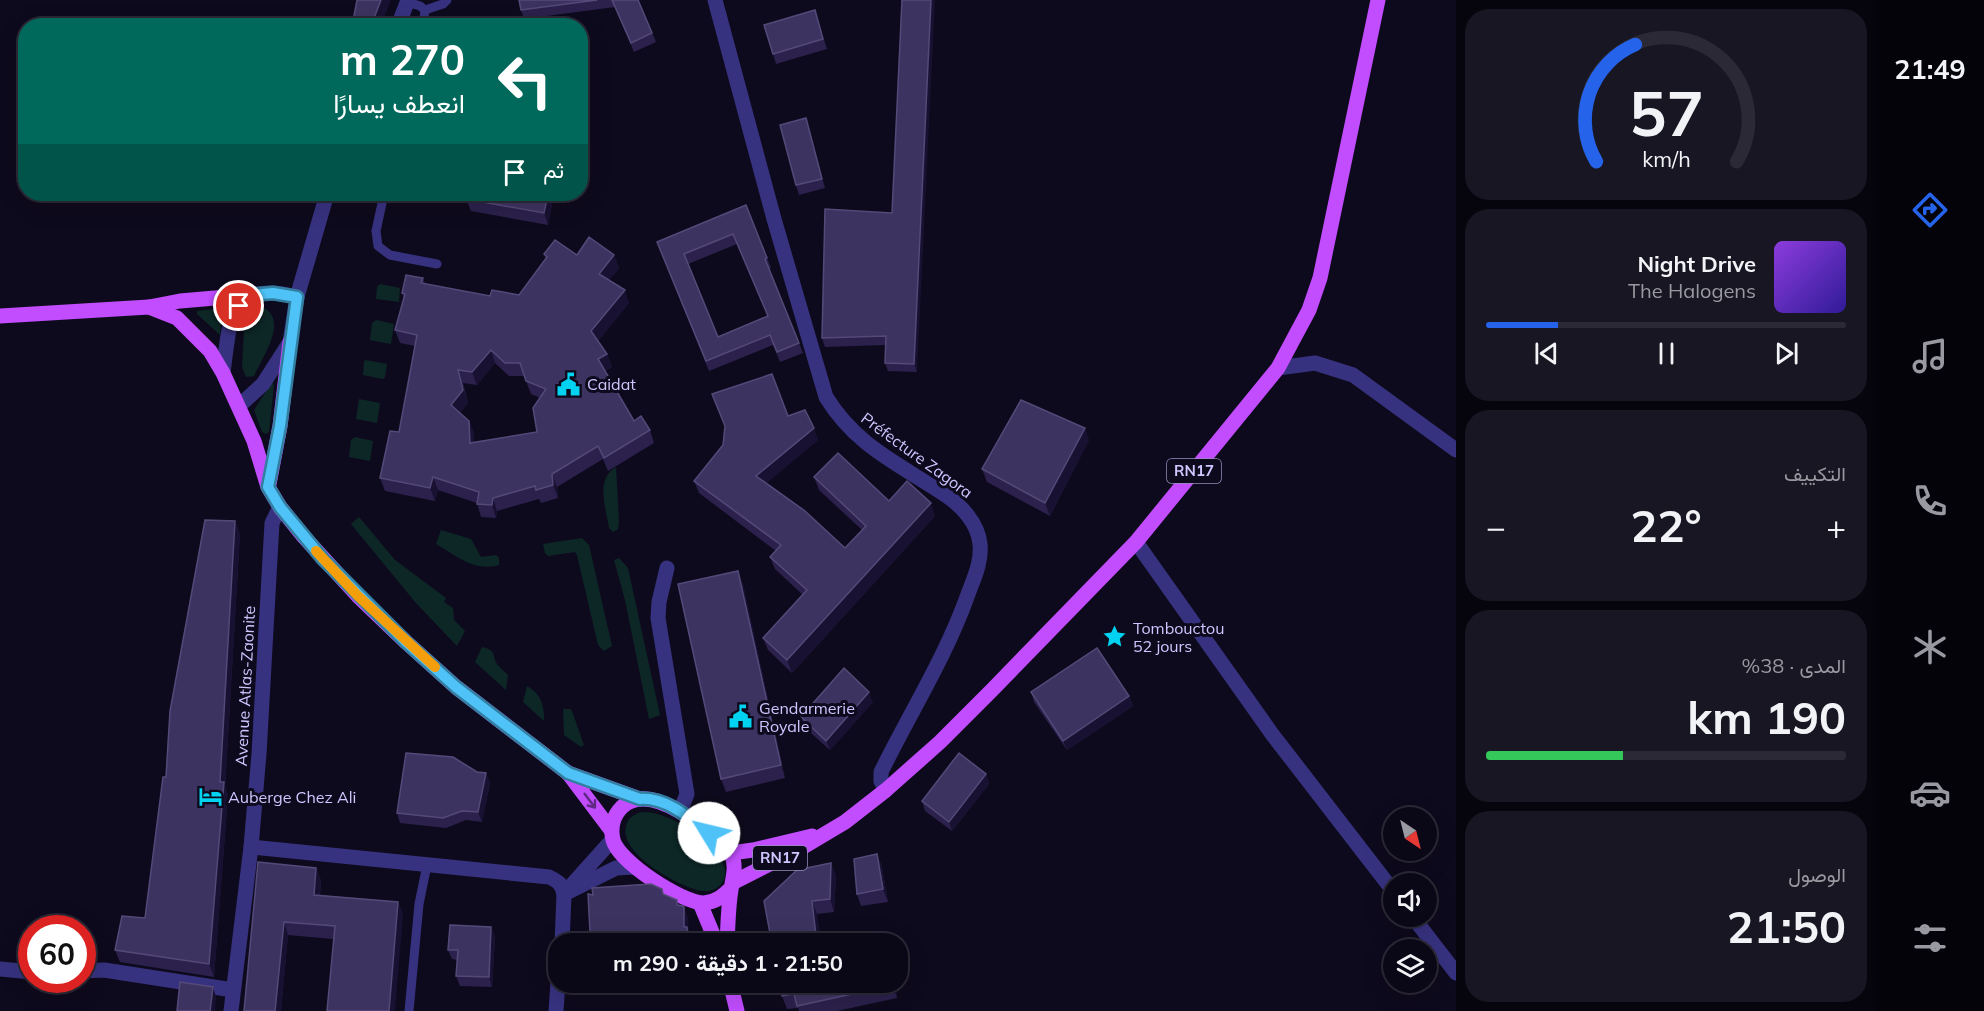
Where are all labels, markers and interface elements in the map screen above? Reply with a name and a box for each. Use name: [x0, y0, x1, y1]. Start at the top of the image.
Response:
text: 270 m: [340, 33, 465, 86]
icon: left: [486, 42, 564, 120]
text: 21:49: [1894, 52, 1966, 86]
text: 57: [1629, 73, 1703, 152]
text: انعطف يسارًا: [333, 86, 465, 120]
text: km/h: [1642, 145, 1690, 172]
icon: arrive: [498, 156, 531, 189]
text: ثم: [543, 156, 564, 184]
icon: directions: [1909, 189, 1951, 231]
text: Night Drive: [1637, 250, 1756, 278]
text: The Halogens: [1628, 278, 1756, 303]
pin: [213, 280, 264, 331]
icon: arrive: [222, 289, 255, 322]
icon: music: [1909, 335, 1951, 377]
icon: previous: [1530, 337, 1563, 370]
icon: pause: [1650, 337, 1683, 370]
icon: next: [1770, 337, 1803, 370]
public building icon: Caidat: [556, 371, 582, 397]
place label: Caidat: [587, 374, 636, 394]
street label: Préfecture Zagora: [857, 408, 977, 502]
road number: RN17: [1167, 459, 1221, 483]
text: التكييف: [1784, 461, 1846, 486]
icon: phone: [1909, 480, 1951, 522]
text: 22°: [1630, 497, 1702, 553]
text: −: [1486, 506, 1506, 547]
text: +: [1826, 506, 1846, 547]
street label: Avenue Atlas-Zaonite: [231, 605, 259, 767]
place label: Tombouctou 52 jours: [1133, 618, 1224, 656]
place icon: Tombouctou 52 jours: [1102, 624, 1128, 650]
icon: climate: [1909, 626, 1951, 668]
text: المدى · 38%: [1742, 653, 1846, 678]
text: 190 km: [1687, 689, 1846, 745]
place label: Gendarmerie Royale: [759, 698, 855, 736]
public building icon: Gendarmerie Royale: [728, 704, 754, 730]
icon: car: [1909, 772, 1951, 814]
hotel icon: Auberge Chez Ali: [197, 784, 223, 810]
place label: Auberge Chez Ali: [228, 787, 356, 807]
one-way arrow: [583, 793, 596, 809]
position arrow: [677, 801, 741, 865]
north arrow: [1383, 807, 1437, 861]
map controls: [1383, 807, 1437, 993]
road number: RN17: [753, 846, 807, 870]
text: الوصول: [1788, 862, 1846, 887]
button: sound: [1383, 873, 1437, 927]
text: 21:50: [1727, 898, 1846, 954]
speed limit sign: 60: [18, 915, 96, 993]
icon: filters: [1909, 917, 1951, 959]
button: layers: [1383, 939, 1437, 993]
text: 21:50 · 1 دقيقة · 290 m: [613, 949, 843, 977]

